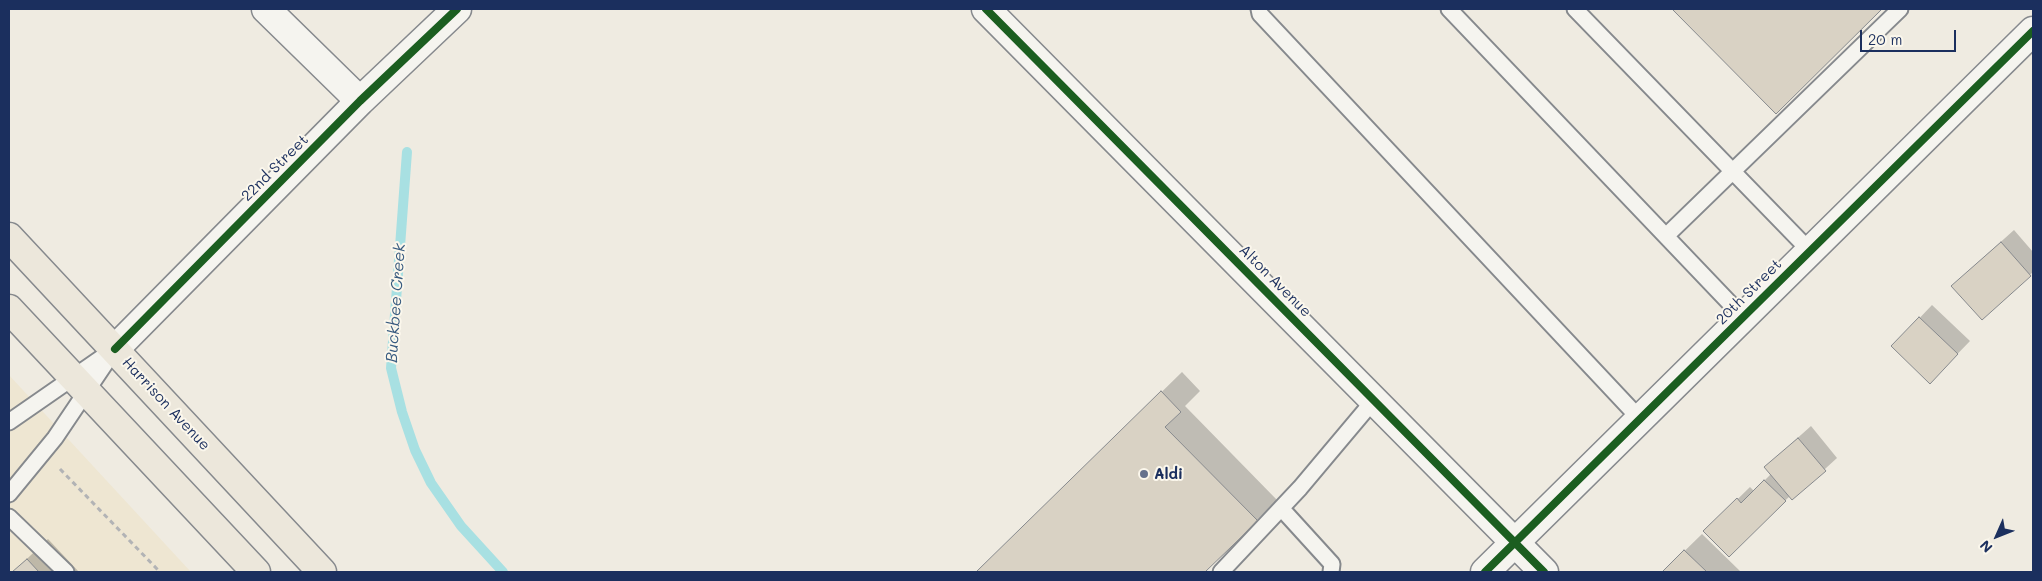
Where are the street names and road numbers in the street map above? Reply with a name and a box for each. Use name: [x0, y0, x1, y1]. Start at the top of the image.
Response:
street label: 22nd Street: [238, 131, 312, 205]
street label: Alton Avenue: [1235, 241, 1315, 321]
street label: 20th Street: [1713, 256, 1785, 328]
street label: Harrison Avenue: [118, 354, 214, 454]

